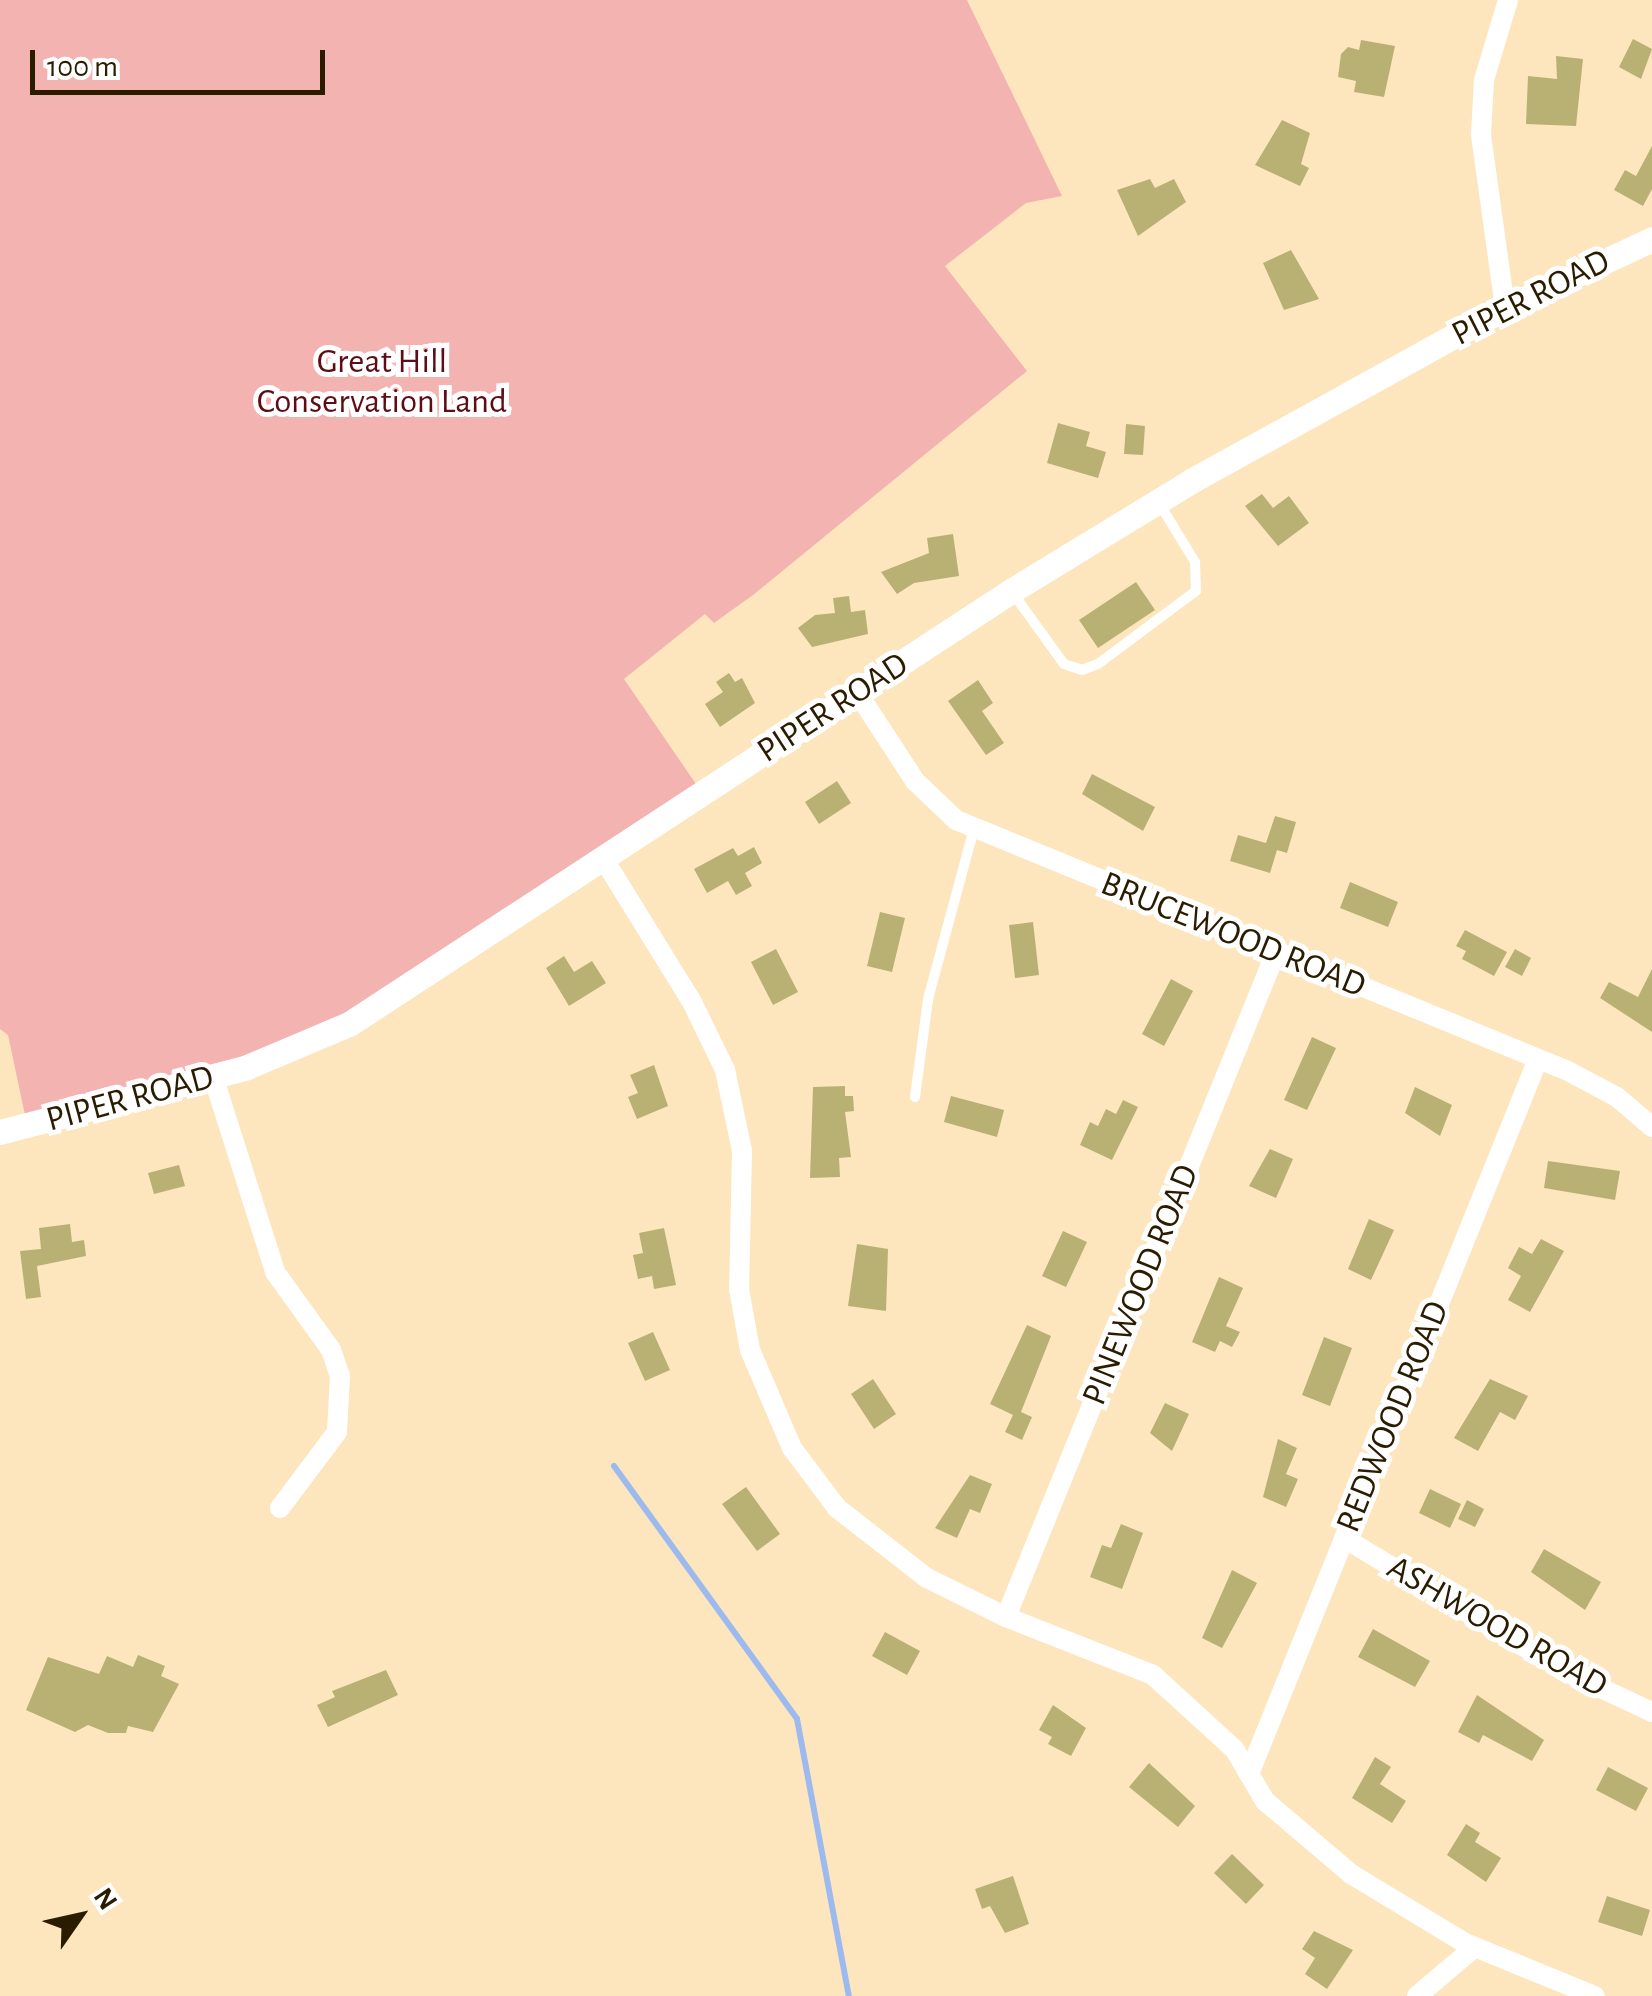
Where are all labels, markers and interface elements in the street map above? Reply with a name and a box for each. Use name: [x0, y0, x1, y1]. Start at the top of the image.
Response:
scale bar: [35, 30, 330, 92]
text: 100 m: [47, 52, 118, 82]
street label: PIPER ROAD: [1445, 240, 1617, 356]
park label: Great Hill Conservation Land: [257, 341, 507, 423]
street label: PIPER ROAD: [750, 644, 916, 772]
street label: BRUCEWOOD ROAD: [1095, 863, 1371, 1007]
street label: PIPER ROAD: [42, 1057, 218, 1141]
street label: PINEWOOD ROAD: [1074, 1159, 1208, 1411]
street label: REDWOOD ROAD: [1328, 1295, 1458, 1539]
street label: ASHWOOD ROAD: [1379, 1547, 1615, 1707]
north arrow: [30, 1866, 130, 1966]
text: N: [88, 1883, 122, 1915]

